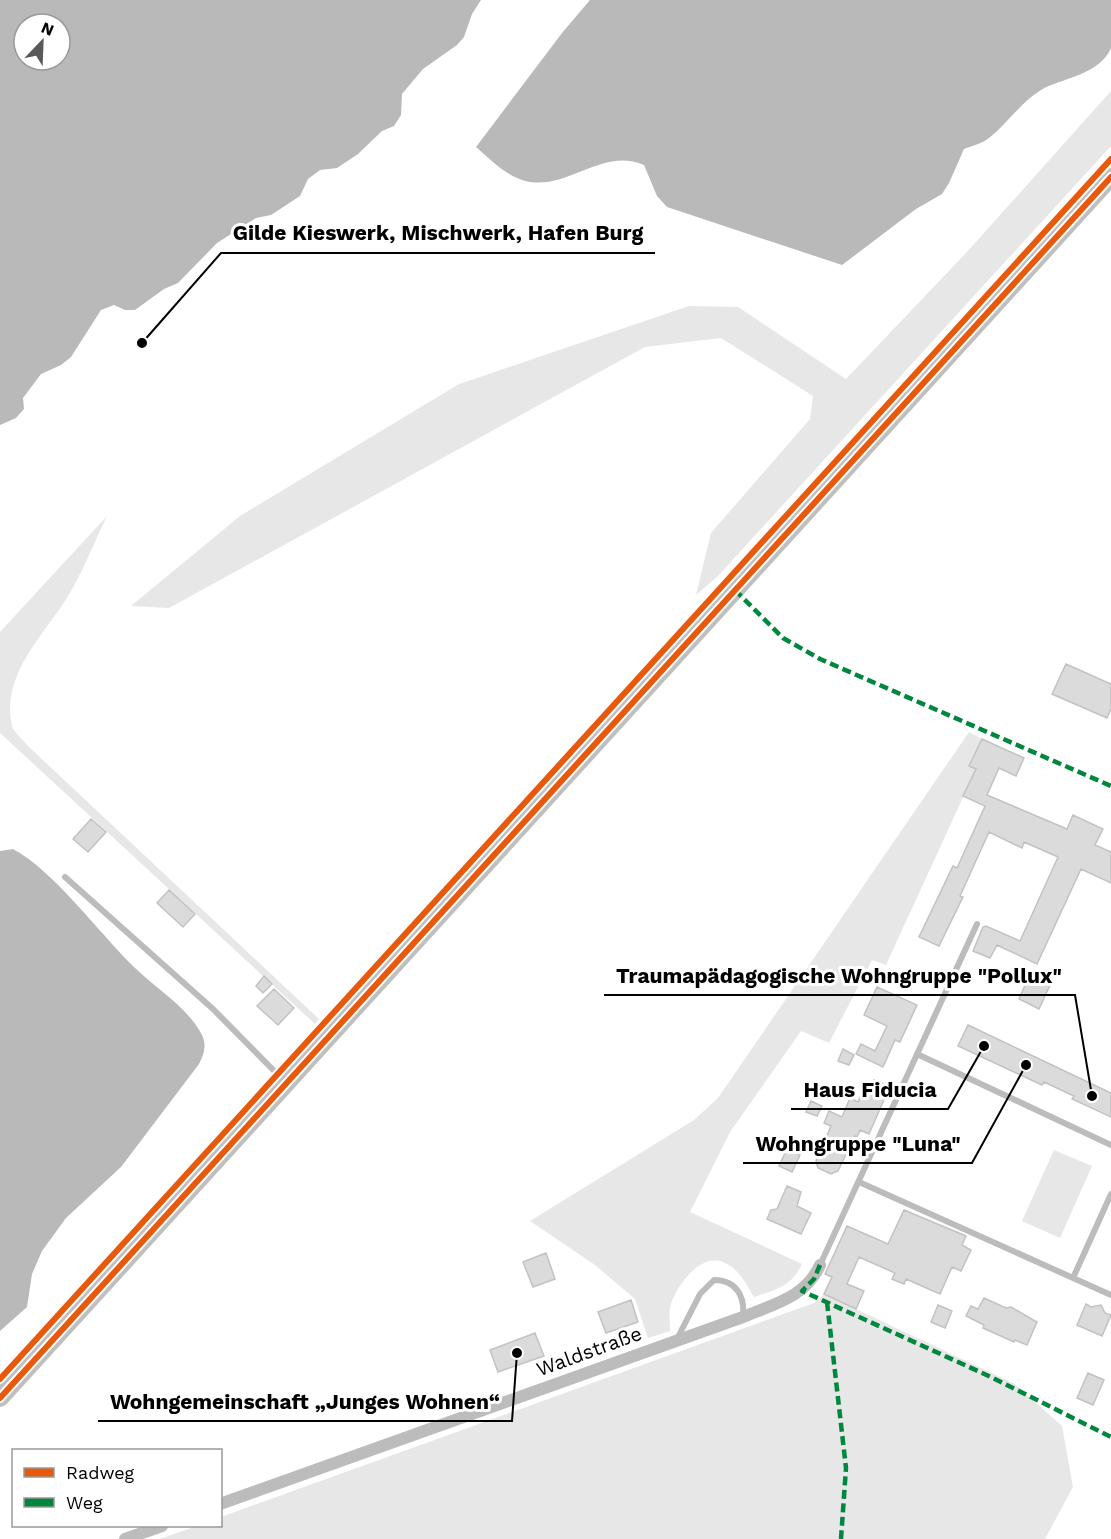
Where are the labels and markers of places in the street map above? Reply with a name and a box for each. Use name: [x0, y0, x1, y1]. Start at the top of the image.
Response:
callout: Gilde Kieswerk, Mischwerk, Hafen Burg: [221, 214, 655, 253]
callout: Traumapädagogische Wohngruppe "Pollux": [604, 956, 1075, 995]
callout: Haus Fiducia: [791, 1070, 948, 1109]
callout: Wohngruppe "Luna": [743, 1124, 972, 1163]
callout: Wohngemeinschaft „Junges Wohnen“: [98, 1382, 512, 1421]

